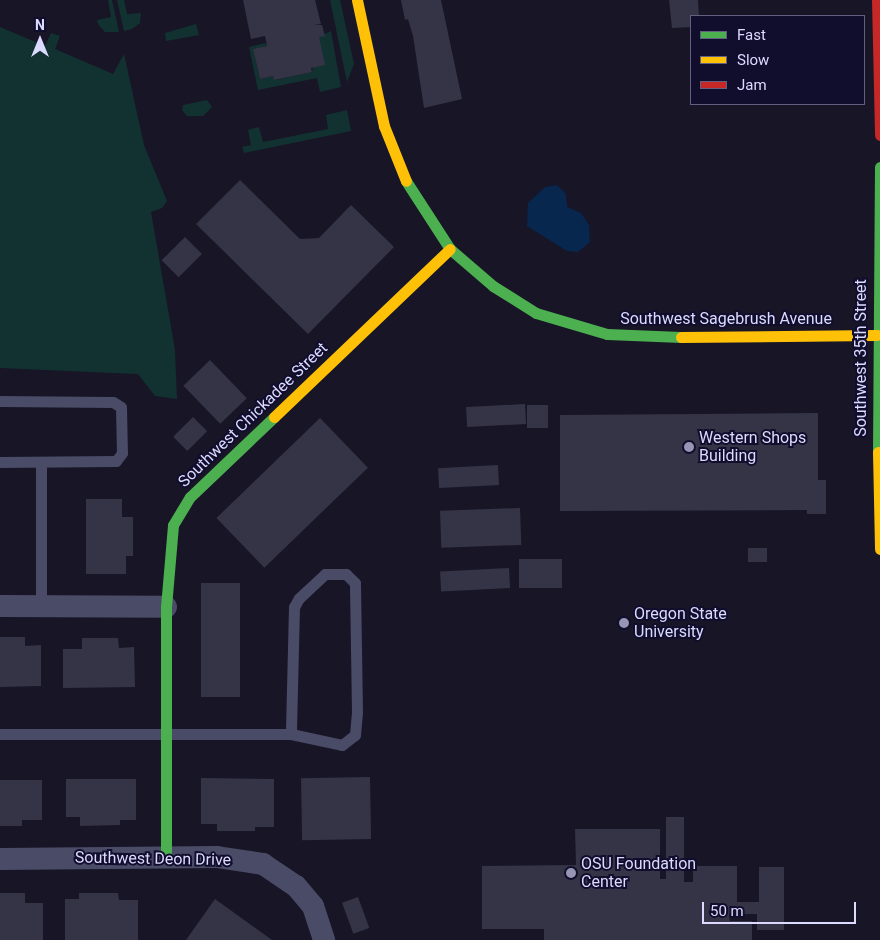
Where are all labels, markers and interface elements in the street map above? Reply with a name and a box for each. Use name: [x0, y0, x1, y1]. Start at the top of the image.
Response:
north arrow: [15, 15, 65, 65]
legend: [690, 15, 865, 105]
text: N: [35, 17, 45, 33]
text: Fast: [737, 26, 766, 44]
text: Slow: [737, 51, 769, 69]
text: Jam: [737, 76, 767, 94]
street label: Southwest 35th Street: [851, 279, 871, 437]
street label: Southwest Sagebrush Avenue: [620, 309, 832, 329]
street label: Southwest Chickadee Street: [174, 339, 332, 491]
place label: Western Shops Building: [699, 428, 806, 466]
marker: Western Shops Building: [683, 441, 695, 453]
place label: Oregon State University: [634, 604, 727, 642]
marker: Oregon State University: [618, 617, 630, 629]
street label: Southwest Deon Drive: [75, 848, 231, 870]
place label: OSU Foundation Center: [581, 854, 696, 892]
marker: OSU Foundation Center: [565, 867, 577, 879]
scale bar: [705, 892, 859, 924]
text: 50 m: [710, 902, 744, 920]

